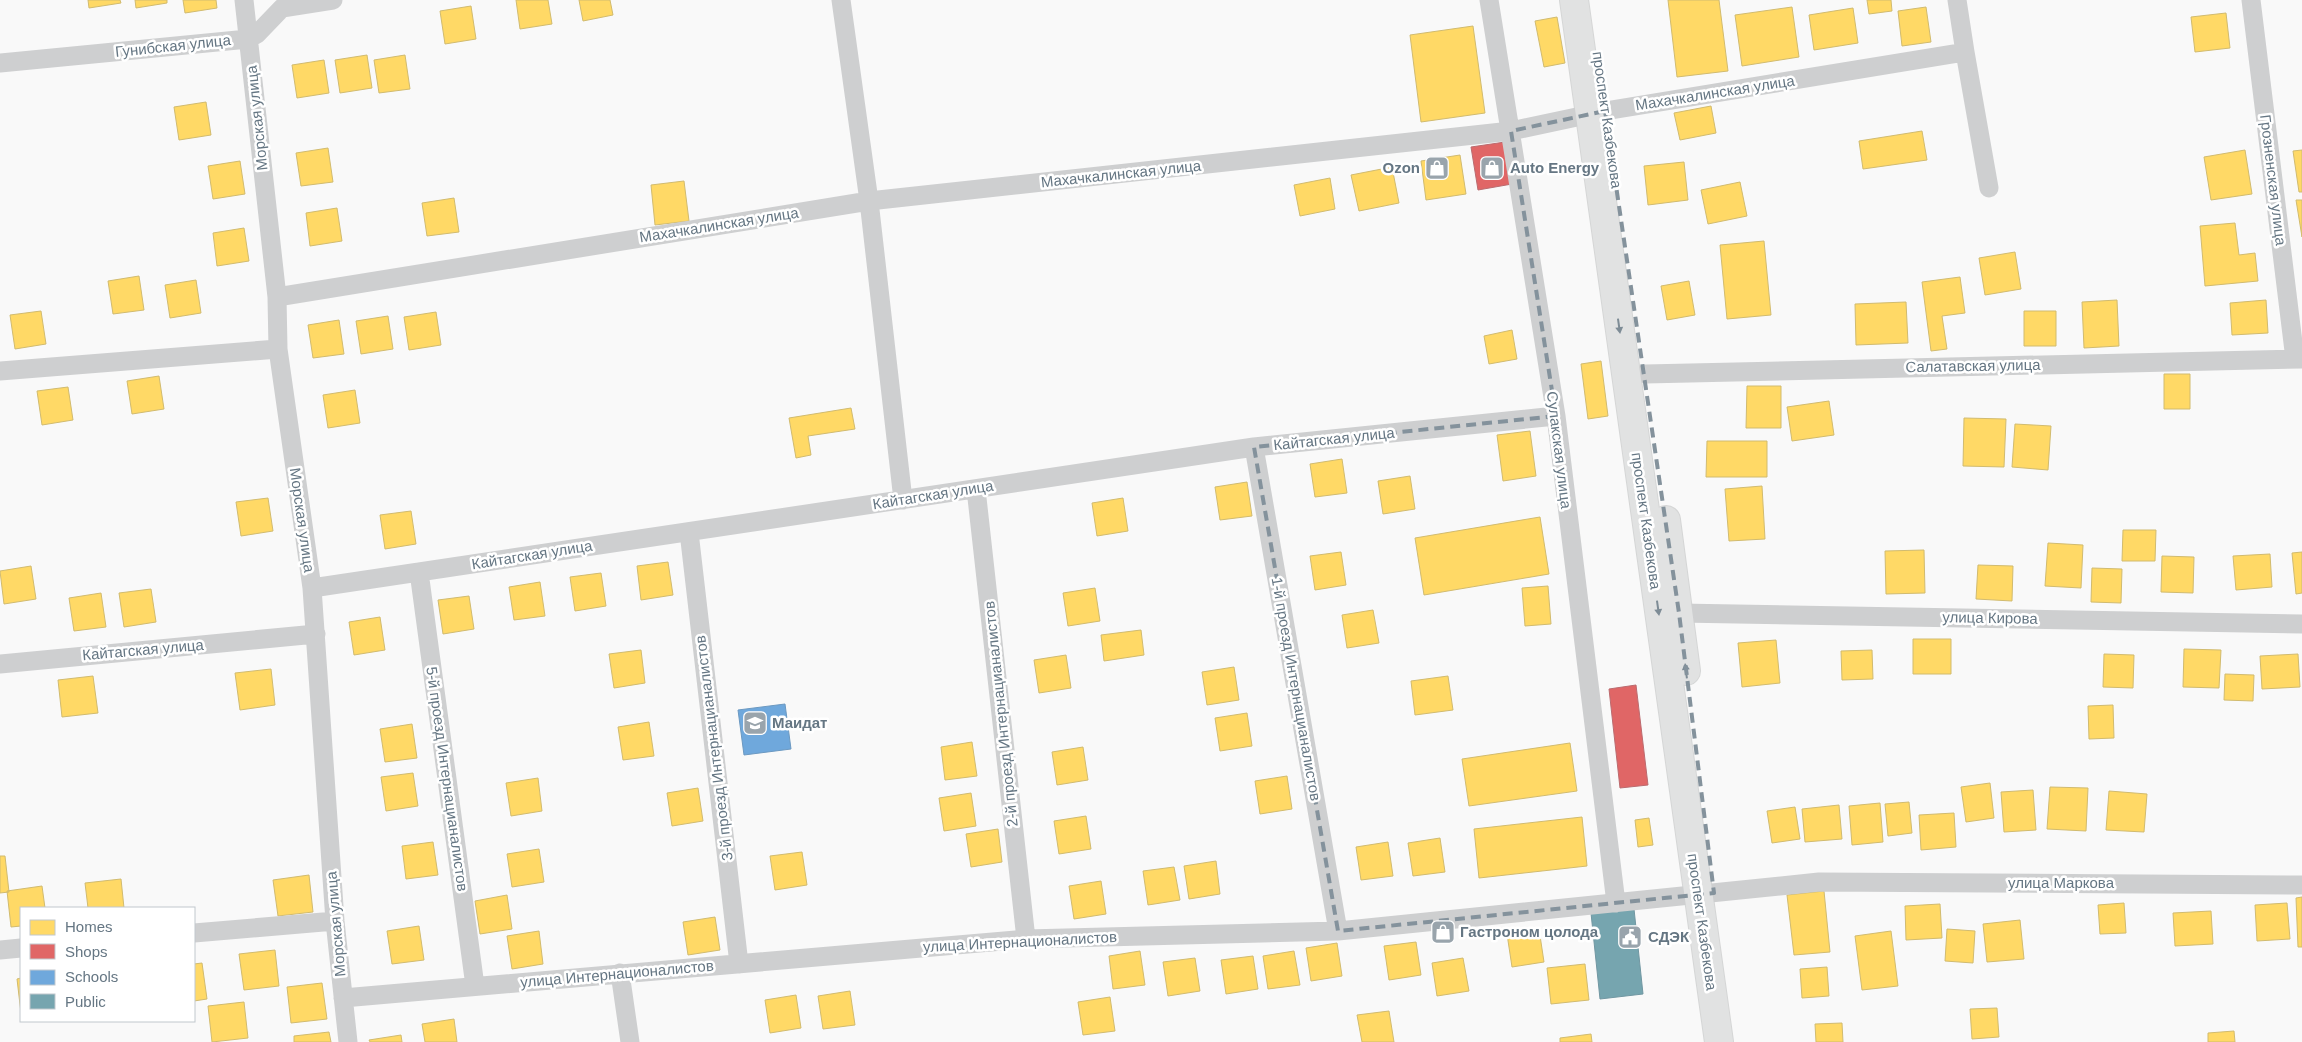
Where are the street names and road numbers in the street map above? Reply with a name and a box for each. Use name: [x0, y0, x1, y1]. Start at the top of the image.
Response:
street label: Гунибская улица: [114, 31, 232, 60]
street label: проспект Казбекова: [1589, 50, 1626, 190]
street label: Морская улица: [242, 64, 270, 171]
street label: Махачкалинская улица: [1634, 71, 1796, 114]
street label: Грозненская улица: [2257, 113, 2290, 247]
street label: Махачкалинская улица: [1040, 157, 1203, 190]
street label: Махачкалинская улица: [638, 203, 800, 246]
street label: Салатавская улица: [1905, 356, 2041, 375]
street label: Сулакская улица: [1544, 390, 1575, 510]
street label: Кайтагская улица: [1272, 424, 1396, 453]
street label: проспект Казбекова: [1628, 451, 1665, 591]
street label: Морская улица: [287, 466, 318, 574]
street label: Кайтагская улица: [871, 476, 995, 512]
street label: Кайтагская улица: [470, 536, 594, 572]
street label: 1-й проезд Интернацианалистов: [1268, 576, 1325, 802]
street label: 2-й проезд Интернацианалистов: [980, 600, 1021, 828]
street label: улица Кирова: [1942, 608, 2038, 627]
street label: 3-й проезд Интернацианалистов: [691, 634, 736, 862]
street label: Кайтагская улица: [81, 636, 205, 663]
street label: 5-й проезд Интернацианалистов: [423, 665, 472, 892]
street label: проспект Казбекова: [1684, 852, 1721, 992]
street label: Морская улица: [322, 870, 349, 977]
street label: улица Маркова: [2008, 874, 2115, 891]
street label: улица Интернационалистов: [923, 928, 1117, 955]
street label: улица Интернационалистов: [520, 957, 714, 990]

